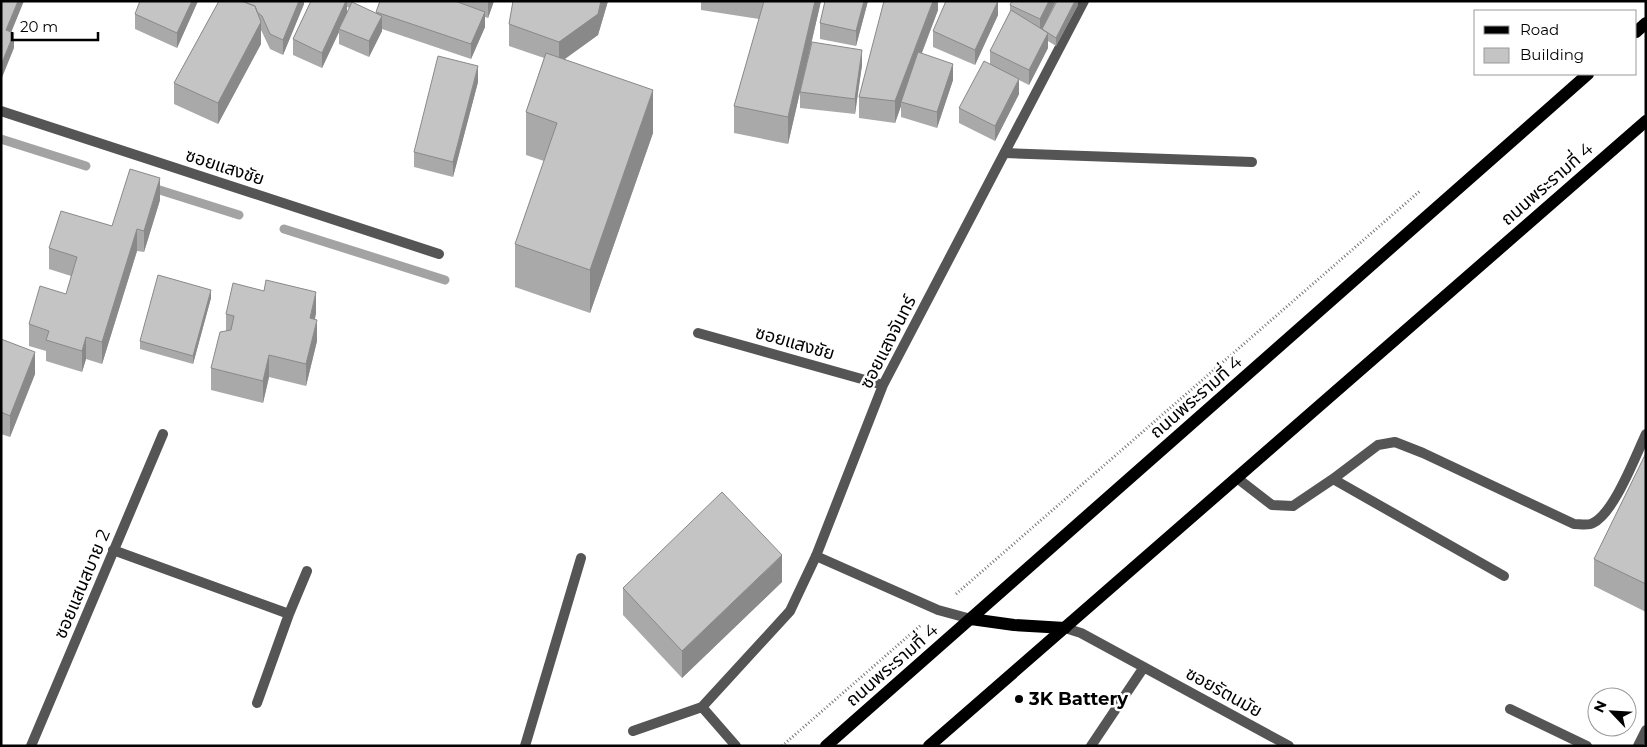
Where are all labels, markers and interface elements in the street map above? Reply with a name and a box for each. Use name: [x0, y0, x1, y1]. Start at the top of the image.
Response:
scale bar: [12, 10, 99, 42]
legend: [1474, 10, 1637, 75]
text: 20 m: [20, 17, 58, 36]
text: Road: [1520, 20, 1559, 39]
text: Building: [1520, 45, 1584, 64]
street label: ถนนพระรามที่ 4: [1495, 136, 1598, 230]
street label: ซอยแสงชัย: [183, 144, 267, 190]
street label: ซอยแสงจันทร์: [855, 291, 921, 392]
street label: ซอยแสงชัย: [753, 321, 837, 365]
street label: ถนนพระรามที่ 4: [1144, 349, 1247, 443]
street label: ซอยแสนสบาย 2: [49, 526, 115, 642]
street label: ถนนพระรามที่ 4: [840, 617, 943, 711]
street label: ซอยรัตนมัย: [1182, 662, 1266, 722]
north arrow: [1587, 687, 1637, 737]
place label: 3K Battery: [1028, 688, 1128, 710]
marker: 3K Battery: [1013, 693, 1025, 705]
text: N: [1590, 698, 1611, 715]

